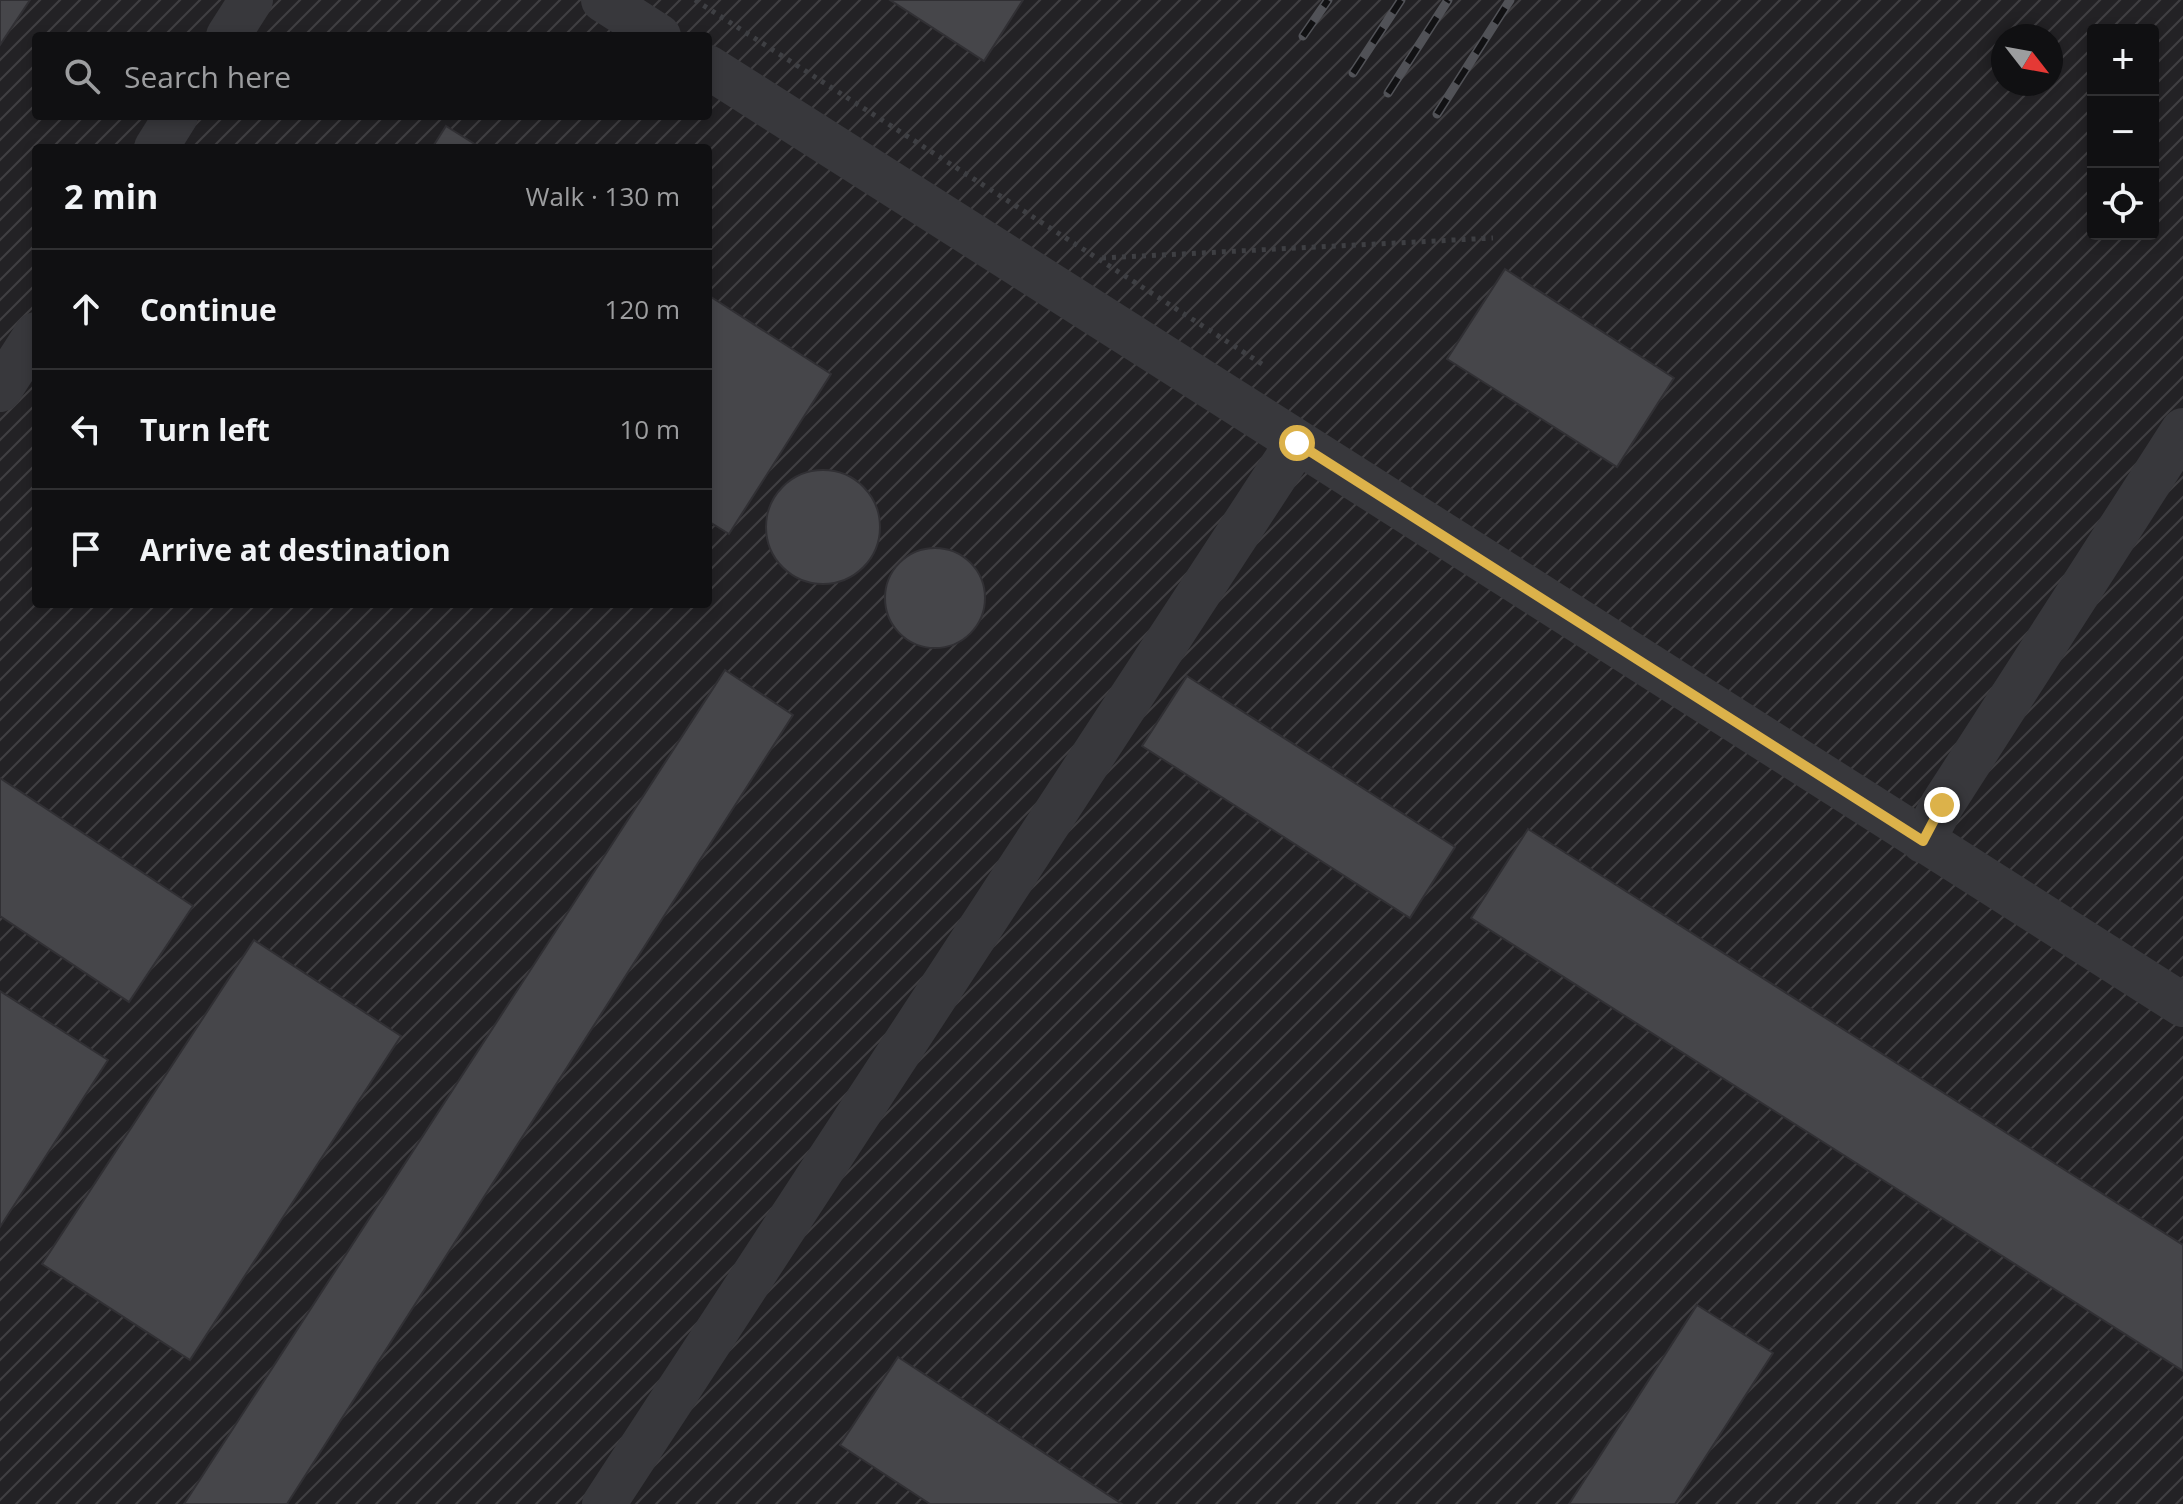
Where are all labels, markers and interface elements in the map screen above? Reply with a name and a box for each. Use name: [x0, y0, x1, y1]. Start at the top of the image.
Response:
north arrow: [1991, 24, 2063, 96]
map controls: [2087, 24, 2159, 240]
button: +: [2087, 24, 2159, 96]
search box: [32, 32, 712, 120]
icon: search: [60, 54, 104, 98]
text: Search here: [124, 56, 291, 97]
button: −: [2087, 96, 2159, 168]
button: locate: [2087, 168, 2159, 240]
text: 2 min: [64, 173, 158, 219]
text: Walk · 130 m: [526, 178, 680, 214]
icon: ahead: [64, 287, 108, 331]
text: Continue: [140, 289, 277, 330]
text: 120 m: [605, 291, 680, 327]
icon: left: [64, 407, 108, 451]
text: Turn left: [140, 409, 270, 450]
text: 10 m: [619, 411, 680, 447]
route start: [1279, 425, 1315, 461]
icon: arrive: [64, 527, 108, 571]
text: Arrive at destination: [140, 529, 451, 570]
route end: [1924, 787, 1960, 823]

